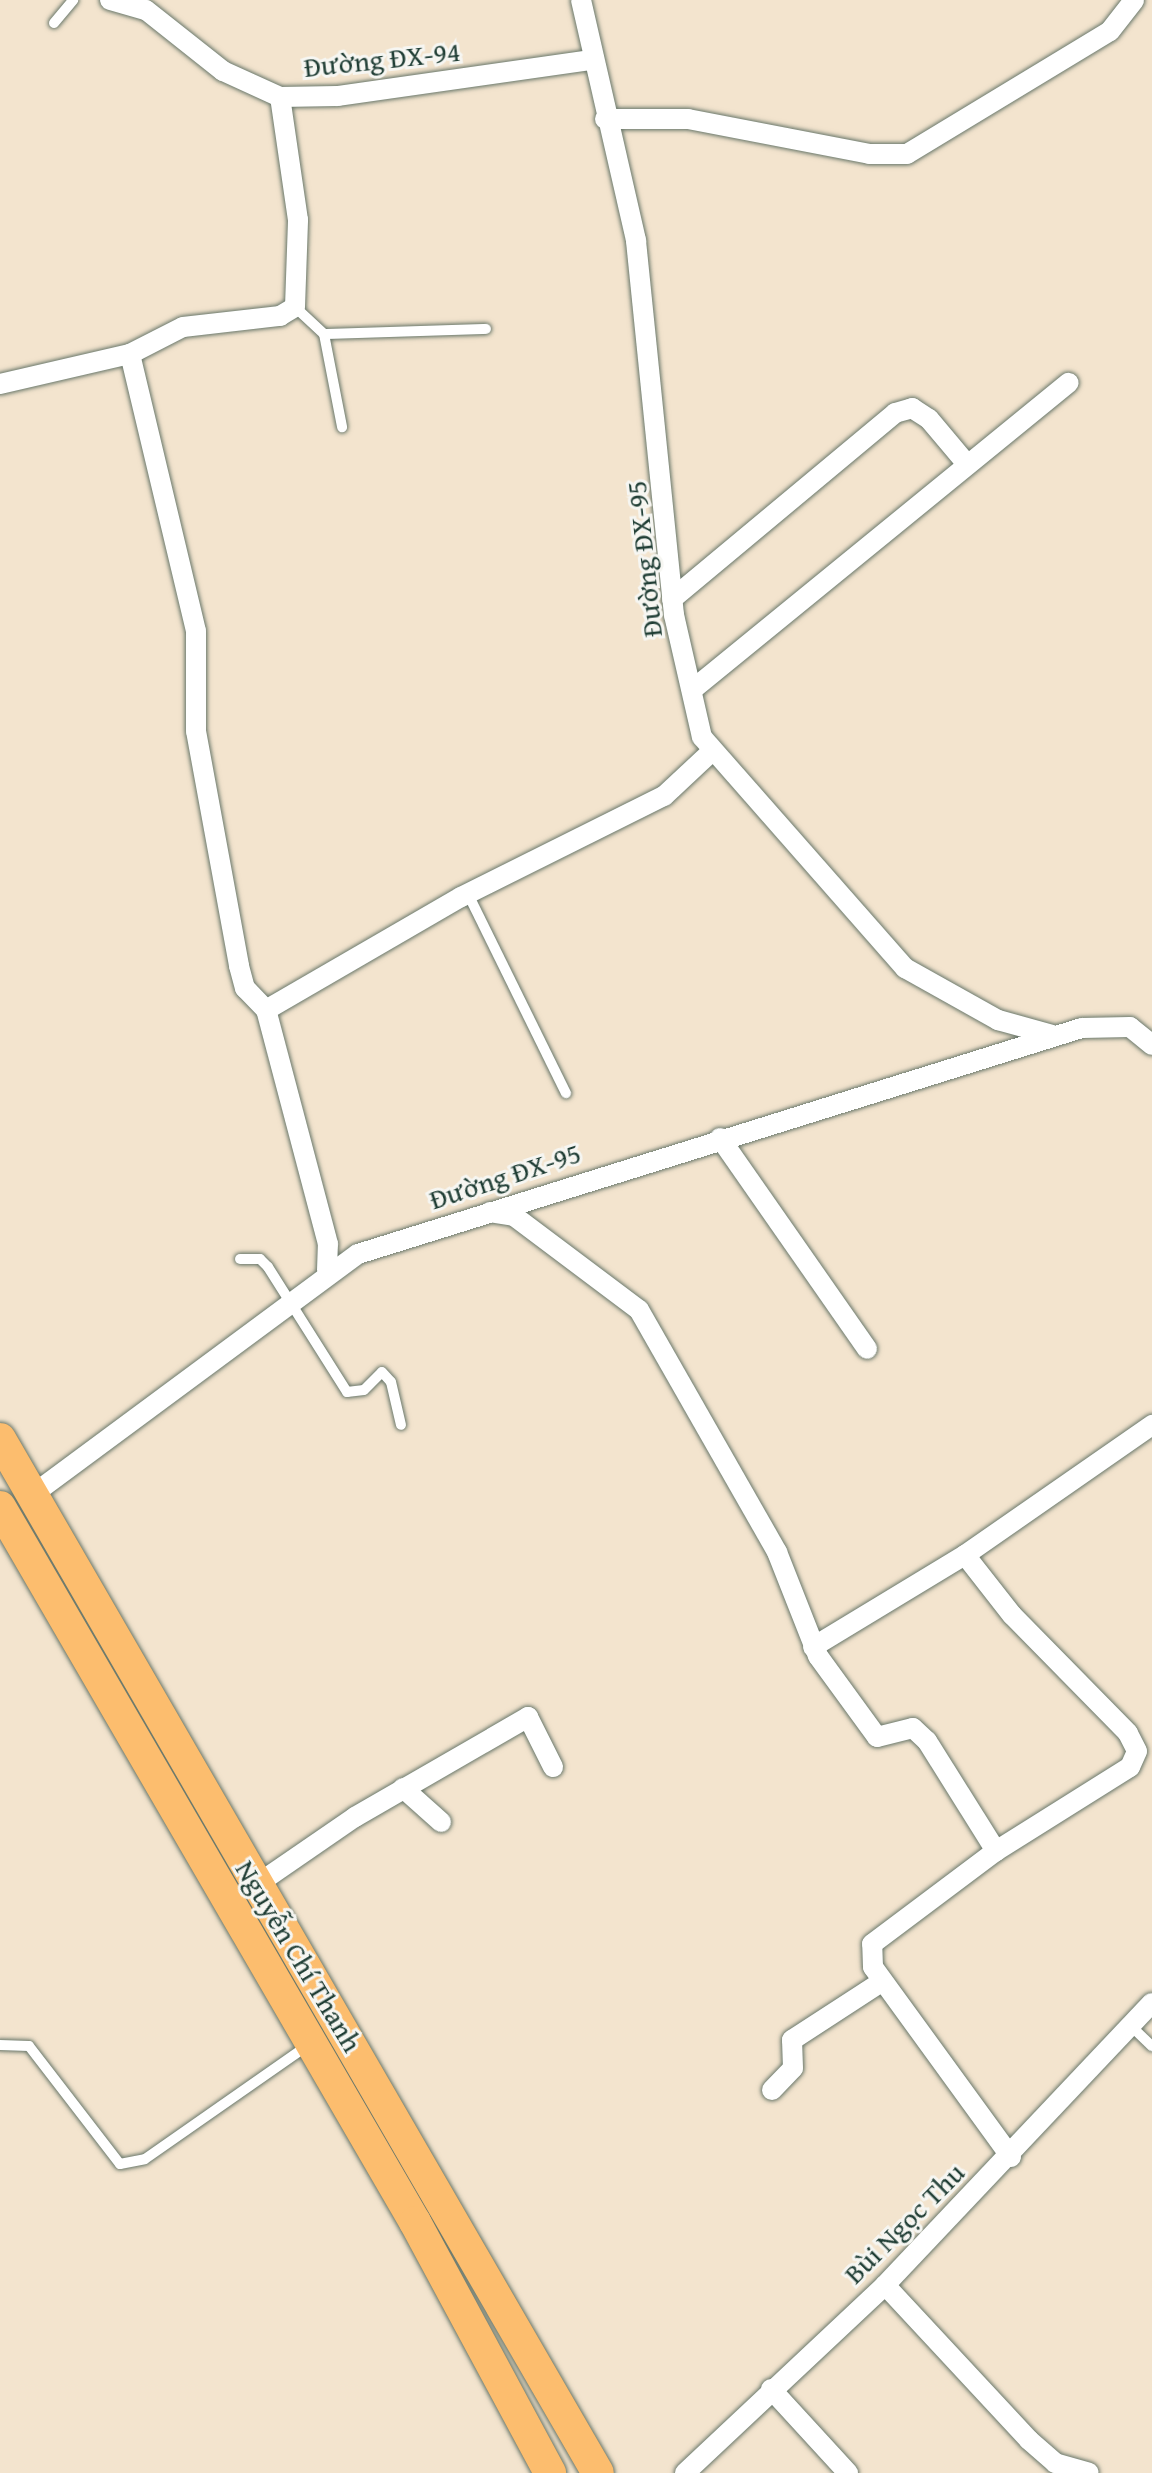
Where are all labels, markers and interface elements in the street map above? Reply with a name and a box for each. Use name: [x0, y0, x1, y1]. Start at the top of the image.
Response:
street label: Đường ĐX-94: [302, 34, 462, 84]
street label: Đường ĐX-95: [619, 479, 669, 639]
street label: Đường ĐX-95: [425, 1136, 585, 1216]
street label: Nguyễn Chí Thanh: [229, 1854, 369, 2058]
street label: Bùi Ngọc Thu: [837, 2156, 971, 2290]

